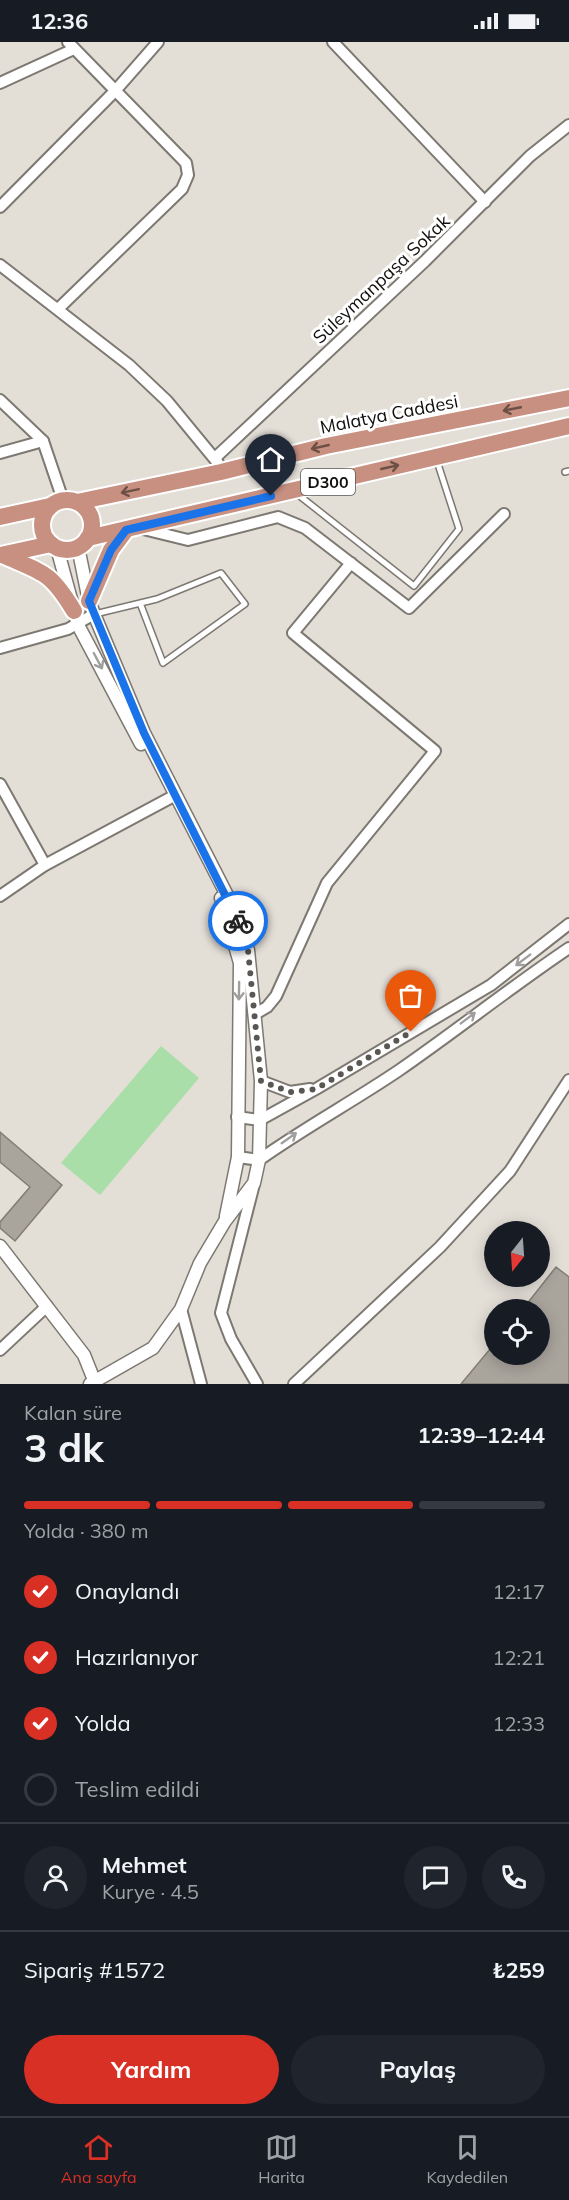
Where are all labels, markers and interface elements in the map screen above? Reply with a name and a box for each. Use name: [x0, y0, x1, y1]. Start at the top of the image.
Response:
text: 12:36: [30, 7, 88, 35]
street label: Süleymanpaşa Sokak: [308, 209, 455, 348]
street label: Malatya Caddesi: [318, 389, 460, 439]
one-way arrow: [502, 404, 522, 415]
pin: [245, 434, 296, 496]
one-way arrow: [311, 442, 330, 454]
icon: home: [254, 443, 287, 476]
one-way arrow: [380, 461, 399, 473]
road number: D300: [301, 469, 355, 495]
one-way arrow: [121, 486, 141, 497]
one-way arrow: [93, 652, 104, 670]
courier: [208, 891, 268, 951]
icon: bike: [222, 905, 255, 938]
one-way arrow: [516, 954, 532, 967]
pin: [385, 970, 436, 1032]
icon: bag: [394, 979, 427, 1012]
one-way arrow: [234, 981, 245, 1001]
one-way arrow: [460, 1011, 476, 1024]
one-way arrow: [281, 1132, 297, 1144]
north arrow: [484, 1221, 550, 1287]
map controls: [484, 1221, 550, 1365]
button: locate: [484, 1299, 550, 1365]
text: Kalan süre: [24, 1400, 122, 1425]
text: 12:39–12:44: [417, 1421, 545, 1449]
text: 3 dk: [24, 1423, 104, 1472]
text: Yolda · 380 m: [24, 1518, 149, 1543]
icon: check: [24, 1575, 57, 1608]
text: Onaylandı: [75, 1577, 179, 1605]
text: 12:17: [492, 1579, 545, 1604]
icon: check: [24, 1641, 57, 1674]
text: Hazırlanıyor: [75, 1643, 198, 1671]
text: 12:21: [492, 1645, 545, 1670]
icon: check: [24, 1707, 57, 1740]
text: Yolda: [75, 1709, 131, 1737]
text: 12:33: [492, 1711, 545, 1736]
text: Teslim edildi: [75, 1775, 200, 1803]
button: person: [24, 1846, 87, 1909]
button: chat: [404, 1846, 467, 1909]
button: phone: [482, 1846, 545, 1909]
text: Mehmet: [102, 1851, 187, 1879]
text: Kurye · 4.5: [102, 1879, 199, 1904]
text: Sipariş #1572: [24, 1956, 165, 1984]
text: ₺259: [492, 1956, 545, 1984]
button: Yardım: [24, 2035, 279, 2104]
button: Paylaş: [291, 2035, 545, 2104]
tab: Ana sayfa: [61, 2131, 137, 2187]
tab: Harita: [258, 2131, 305, 2187]
tab: Kaydedilen: [426, 2131, 508, 2187]

